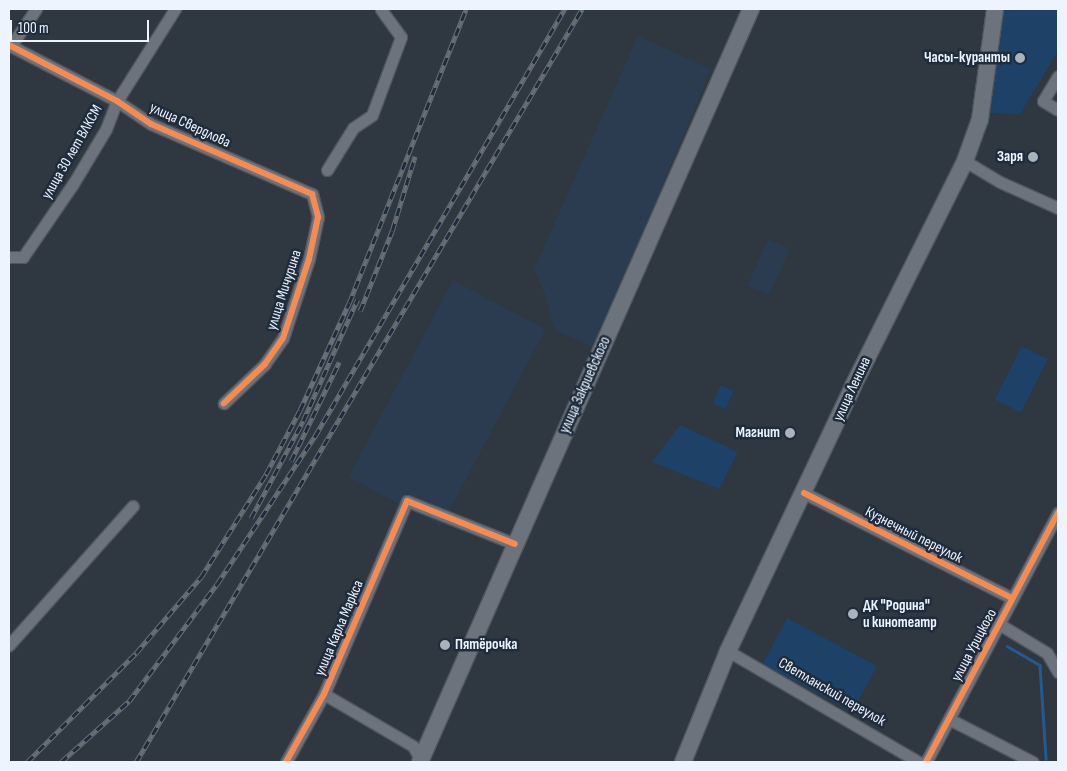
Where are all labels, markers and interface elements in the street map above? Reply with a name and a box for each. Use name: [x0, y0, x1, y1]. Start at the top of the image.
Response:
scale bar: [12, 10, 151, 42]
text: 100 m: [18, 19, 49, 38]
place label: Часы-куранты: [924, 49, 1010, 67]
marker: Часы-куранты: [1014, 52, 1026, 64]
street label: улица Свердлова: [147, 98, 233, 152]
street label: улица 30 лет ВЛКСМ: [38, 102, 106, 202]
place label: Заря: [997, 148, 1023, 166]
marker: Заря: [1027, 151, 1039, 163]
street label: улица Мичурина: [263, 248, 305, 332]
street label: улица Закриевского: [556, 334, 614, 436]
street label: улица Ленина: [829, 354, 875, 424]
place label: Магнит: [735, 424, 780, 442]
marker: Магнит: [784, 427, 796, 439]
street label: Кузнечный переулок: [862, 503, 966, 567]
street label: улица Карла Маркса: [311, 578, 367, 678]
place label: ДК "Родина" и кинотеатр: [863, 596, 937, 631]
street label: улица Урицкого: [947, 606, 1001, 684]
marker: ДК "Родина" и кинотеатр: [847, 608, 859, 620]
place label: Пятёрочка: [455, 636, 517, 654]
marker: Пятёрочка: [439, 639, 451, 651]
street label: Светланский переулок: [775, 654, 889, 730]

